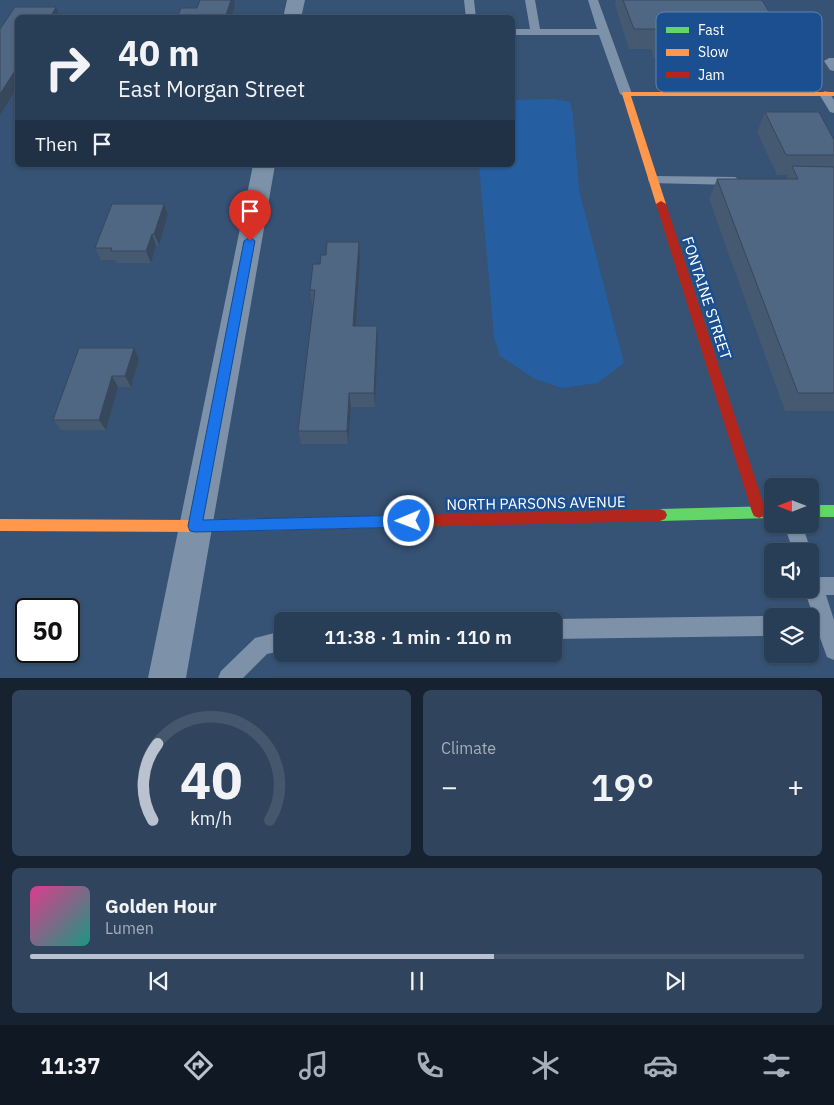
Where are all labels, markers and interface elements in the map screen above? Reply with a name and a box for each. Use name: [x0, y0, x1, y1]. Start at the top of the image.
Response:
legend: [656, 12, 822, 92]
text: Fast: [698, 21, 724, 39]
text: 40 m: [118, 30, 200, 76]
icon: right: [35, 35, 100, 100]
text: Slow: [698, 43, 729, 61]
text: Jam: [698, 66, 725, 84]
text: East Morgan Street: [118, 74, 305, 103]
icon: arrive: [88, 130, 116, 158]
text: Then: [35, 132, 78, 156]
pin: [229, 190, 271, 241]
icon: arrive: [236, 197, 264, 225]
street label: FONTAINE STREET: [678, 234, 736, 362]
north arrow: [764, 478, 819, 532]
map controls: [764, 478, 819, 663]
street label: NORTH PARSONS AVENUE: [446, 492, 626, 514]
position arrow: [382, 494, 434, 546]
button: sound: [764, 543, 819, 598]
speed limit sign: 50: [15, 598, 80, 663]
button: layers: [764, 608, 819, 663]
text: 11:38 · 1 min · 110 m: [324, 625, 512, 649]
text: Climate: [441, 738, 496, 758]
text: 40: [180, 746, 243, 813]
text: 19°: [591, 762, 654, 811]
text: −: [441, 768, 458, 805]
text: +: [787, 768, 804, 805]
text: km/h: [191, 807, 233, 830]
text: Golden Hour: [105, 894, 217, 918]
text: Lumen: [105, 918, 154, 938]
icon: previous: [145, 967, 173, 995]
icon: pause: [403, 967, 431, 995]
icon: next: [661, 967, 689, 995]
icon: directions: [181, 1048, 216, 1083]
icon: music: [296, 1048, 331, 1083]
icon: phone: [412, 1048, 447, 1083]
icon: climate: [528, 1048, 563, 1083]
icon: car: [643, 1048, 678, 1083]
icon: filters: [759, 1048, 794, 1083]
text: 11:37: [40, 1051, 100, 1080]

